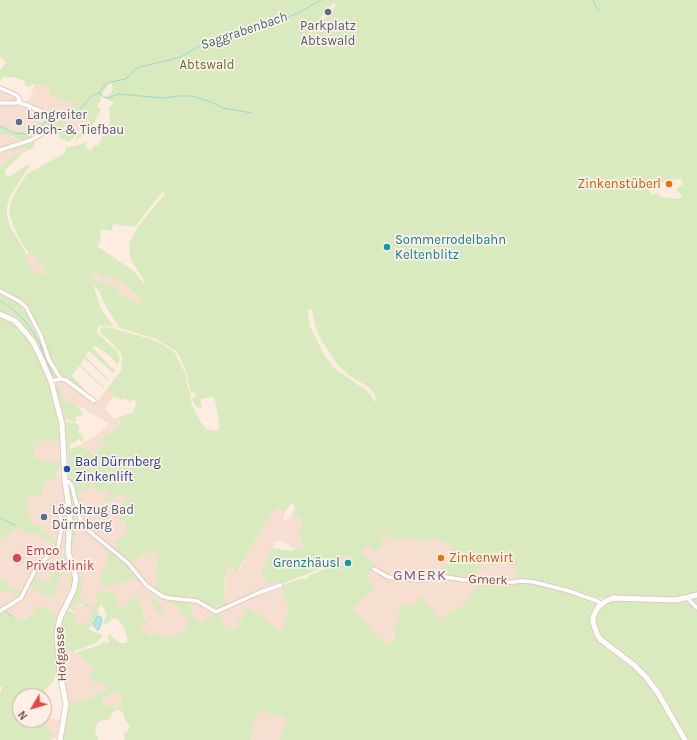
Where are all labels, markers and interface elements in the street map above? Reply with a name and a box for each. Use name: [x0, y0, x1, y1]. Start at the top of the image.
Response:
marker: Parkplatz Abtswald: [323, 7, 333, 17]
water label: Saggrabenbach: [198, 8, 290, 54]
place label: Parkplatz Abtswald: [300, 18, 356, 49]
park label: Abtswald: [180, 57, 234, 73]
place label: Langreiter Hoch- & Tiefbau: [27, 107, 124, 138]
marker: Langreiter Hoch- & Tiefbau: [14, 117, 24, 127]
place label: Zinkenstüberl: [577, 176, 661, 192]
marker: Zinkenstüberl: [664, 179, 674, 189]
place label: Sommerrodelbahn Keltenblitz: [395, 232, 506, 263]
marker: Sommerrodelbahn Keltenblitz: [382, 242, 392, 252]
place label: Bad Dürrnberg Zinkenlift: [75, 454, 161, 485]
marker: Bad Dürrnberg Zinkenlift: [62, 464, 72, 474]
place label: Löschzug Bad Dürrnberg: [52, 502, 134, 533]
marker: Löschzug Bad Dürrnberg: [39, 512, 49, 522]
place label: Emco Privatklinik: [26, 543, 94, 574]
place label: Zinkenwirt: [449, 550, 513, 566]
marker: Emco Privatklinik: [11, 552, 23, 564]
marker: Zinkenwirt: [436, 553, 446, 563]
place label: Grenzhäusl: [273, 555, 340, 571]
marker: Grenzhäusl: [343, 558, 353, 568]
district label: GMERK: [393, 567, 447, 585]
street label: Gmerk: [468, 572, 508, 588]
street label: Hofgasse: [52, 626, 70, 682]
north arrow: [12, 688, 52, 728]
text: N: [15, 708, 30, 722]

